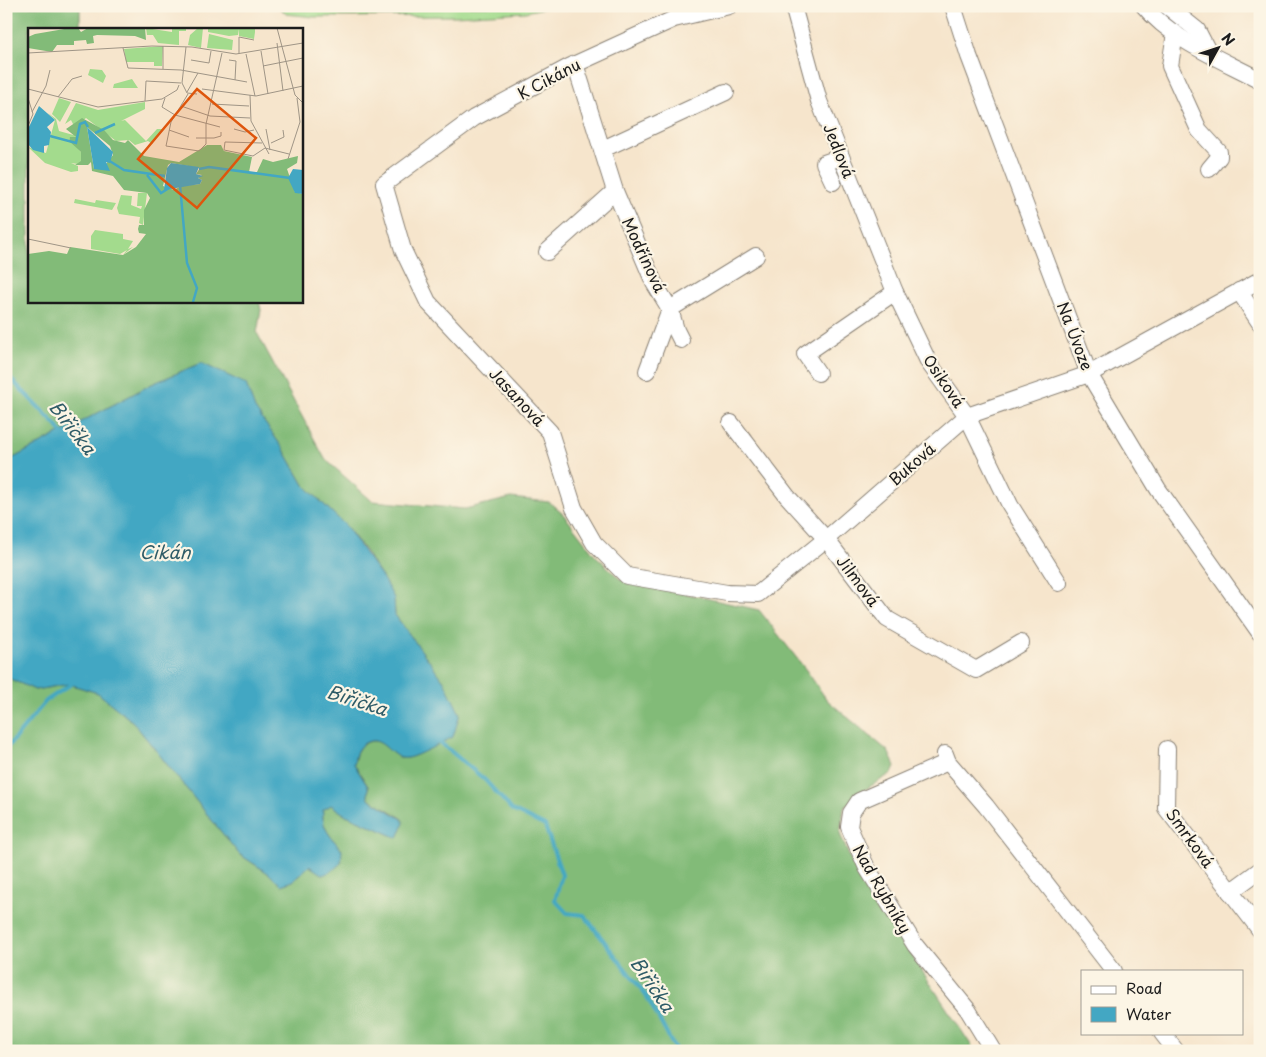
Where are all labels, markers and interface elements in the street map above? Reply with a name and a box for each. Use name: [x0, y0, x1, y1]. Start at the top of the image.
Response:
north arrow: [1194, 22, 1244, 72]
inset map: [28, 28, 302, 302]
text: N: [1217, 28, 1240, 50]
street label: K Cikánu: [513, 52, 584, 105]
street label: Jedlová: [818, 120, 862, 182]
street label: Modřínová: [617, 213, 673, 296]
street label: Na Úvoze: [1052, 298, 1100, 373]
street label: Osiková: [918, 349, 972, 412]
street label: Jasanová: [484, 362, 551, 431]
water label: Biřička: [44, 394, 103, 460]
street label: Buková: [883, 436, 940, 490]
water label: Cikán: [139, 538, 192, 565]
street label: Jilmová: [831, 550, 886, 611]
water label: Biřička: [324, 677, 392, 722]
street label: Smrková: [1161, 803, 1221, 872]
street label: Nad Rybníky: [848, 839, 918, 938]
water label: Biřička: [625, 951, 682, 1018]
legend: [1081, 970, 1244, 1034]
text: Road: [1126, 976, 1162, 999]
text: Water: [1126, 1002, 1171, 1025]

